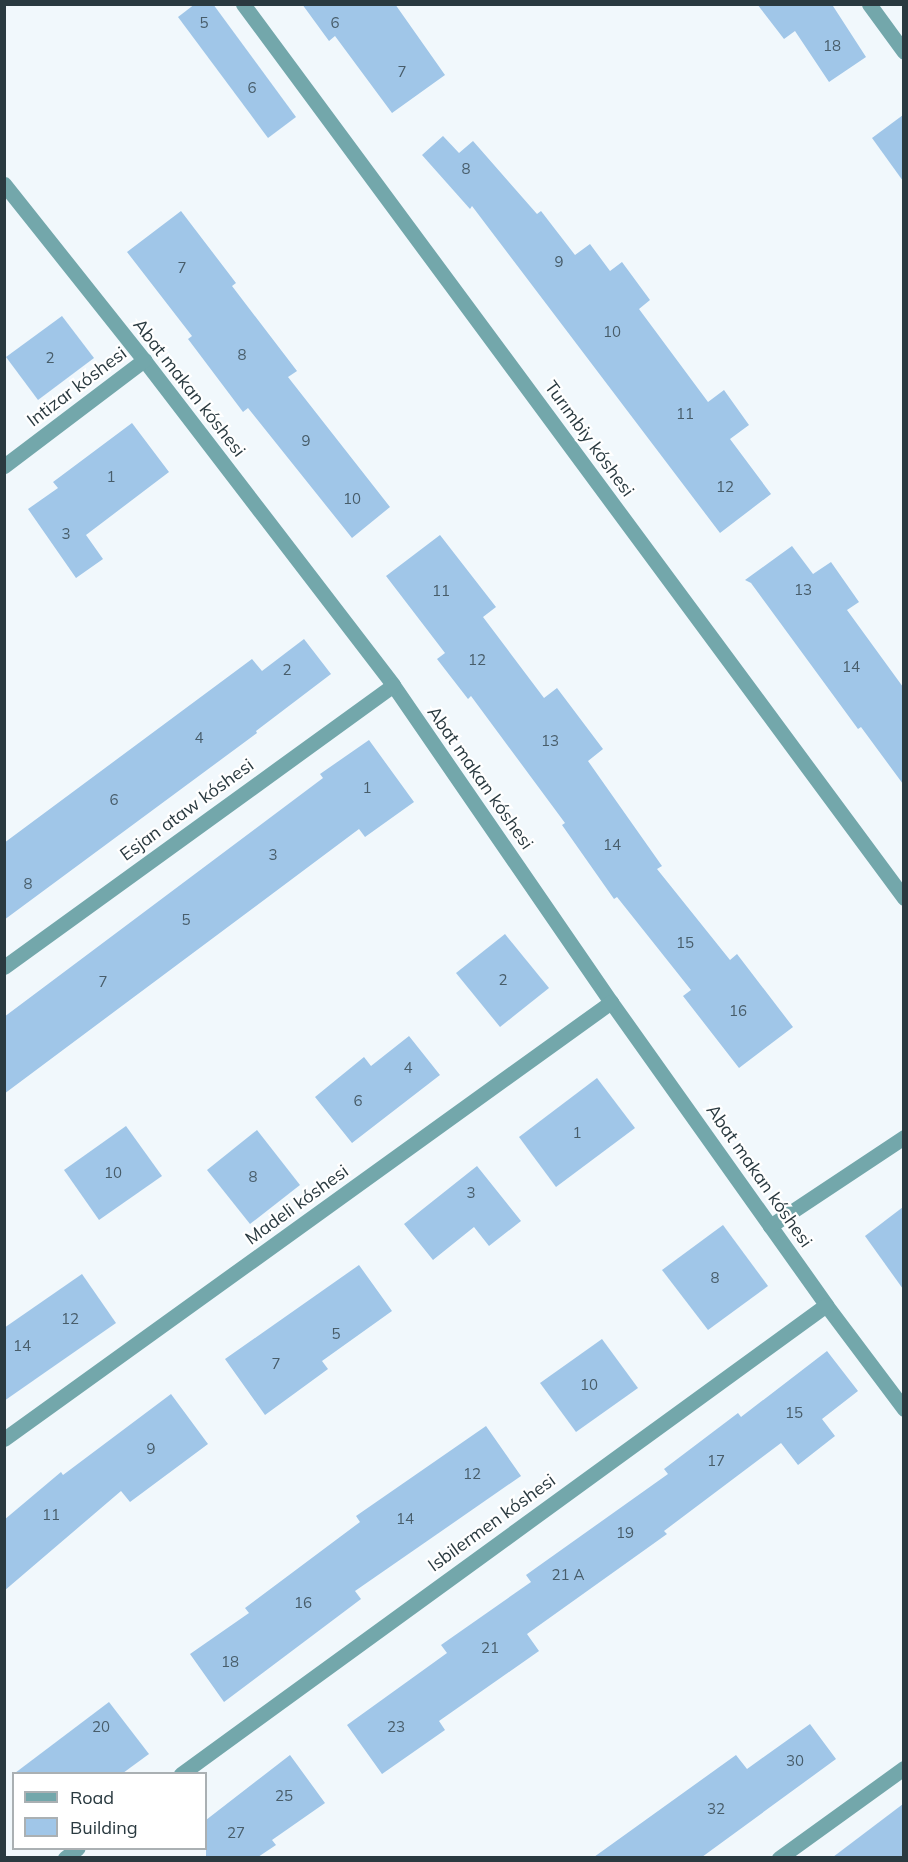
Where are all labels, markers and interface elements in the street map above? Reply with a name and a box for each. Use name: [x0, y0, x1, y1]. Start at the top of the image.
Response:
house number: 5: [200, 14, 208, 32]
house number: 6: [331, 14, 339, 32]
house number: 18: [823, 37, 841, 55]
house number: 7: [398, 63, 406, 81]
house number: 6: [248, 79, 256, 97]
house number: 8: [462, 160, 470, 178]
house number: 9: [555, 253, 563, 271]
house number: 7: [178, 259, 186, 277]
street label: Abat makan kóshesi: [128, 315, 250, 461]
house number: 10: [603, 323, 621, 341]
street label: Intizar kóshesi: [23, 343, 131, 431]
house number: 8: [238, 346, 246, 364]
house number: 2: [46, 349, 54, 367]
street label: Turımbiy kóshesi: [540, 377, 638, 501]
house number: 11: [676, 405, 694, 423]
house number: 9: [302, 432, 310, 450]
house number: 1: [107, 468, 115, 486]
house number: 12: [716, 478, 734, 496]
house number: 10: [343, 490, 361, 508]
house number: 3: [62, 525, 70, 543]
house number: 13: [794, 581, 812, 599]
house number: 11: [432, 582, 450, 600]
house number: 12: [468, 651, 486, 669]
house number: 14: [842, 658, 860, 676]
house number: 2: [283, 661, 291, 679]
street label: Abat makan kóshesi: [423, 702, 537, 854]
house number: 4: [195, 729, 203, 747]
house number: 13: [541, 732, 559, 750]
street label: Esjan ataw kóshesi: [116, 754, 258, 866]
house number: 1: [363, 779, 371, 797]
house number: 6: [110, 791, 118, 809]
house number: 14: [603, 836, 621, 854]
house number: 3: [269, 846, 277, 864]
house number: 8: [24, 875, 32, 893]
house number: 5: [182, 911, 190, 929]
house number: 15: [676, 934, 694, 952]
house number: 2: [499, 971, 507, 989]
house number: 7: [99, 973, 107, 991]
house number: 16: [729, 1002, 747, 1020]
house number: 4: [404, 1059, 412, 1077]
house number: 6: [354, 1092, 362, 1110]
street label: Abat makan kóshesi: [702, 1100, 816, 1252]
house number: 1: [573, 1124, 581, 1142]
street label: Madeli kóshesi: [241, 1160, 353, 1250]
house number: 10: [104, 1164, 122, 1182]
house number: 8: [249, 1168, 257, 1186]
house number: 3: [467, 1184, 475, 1202]
house number: 8: [711, 1269, 719, 1287]
house number: 12: [61, 1310, 79, 1328]
house number: 5: [332, 1325, 340, 1343]
house number: 14: [13, 1337, 31, 1355]
house number: 7: [272, 1355, 280, 1373]
house number: 10: [580, 1376, 598, 1394]
house number: 15: [785, 1404, 803, 1422]
house number: 9: [147, 1440, 155, 1458]
house number: 17: [707, 1452, 725, 1470]
house number: 12: [463, 1465, 481, 1483]
street label: Isbilermen kóshesi: [424, 1470, 560, 1576]
house number: 11: [42, 1506, 60, 1524]
house number: 14: [396, 1510, 414, 1528]
house number: 19: [616, 1524, 634, 1542]
house number: 21 А: [552, 1566, 584, 1584]
house number: 16: [294, 1594, 312, 1612]
house number: 21: [481, 1639, 499, 1657]
house number: 18: [221, 1653, 239, 1671]
house number: 20: [92, 1718, 110, 1736]
house number: 23: [387, 1718, 405, 1736]
house number: 30: [786, 1752, 804, 1770]
legend: [12, 1772, 207, 1850]
text: Road: [70, 1786, 114, 1809]
house number: 25: [275, 1787, 293, 1805]
house number: 32: [707, 1800, 725, 1818]
text: Building: [70, 1816, 138, 1839]
house number: 27: [227, 1824, 245, 1842]

